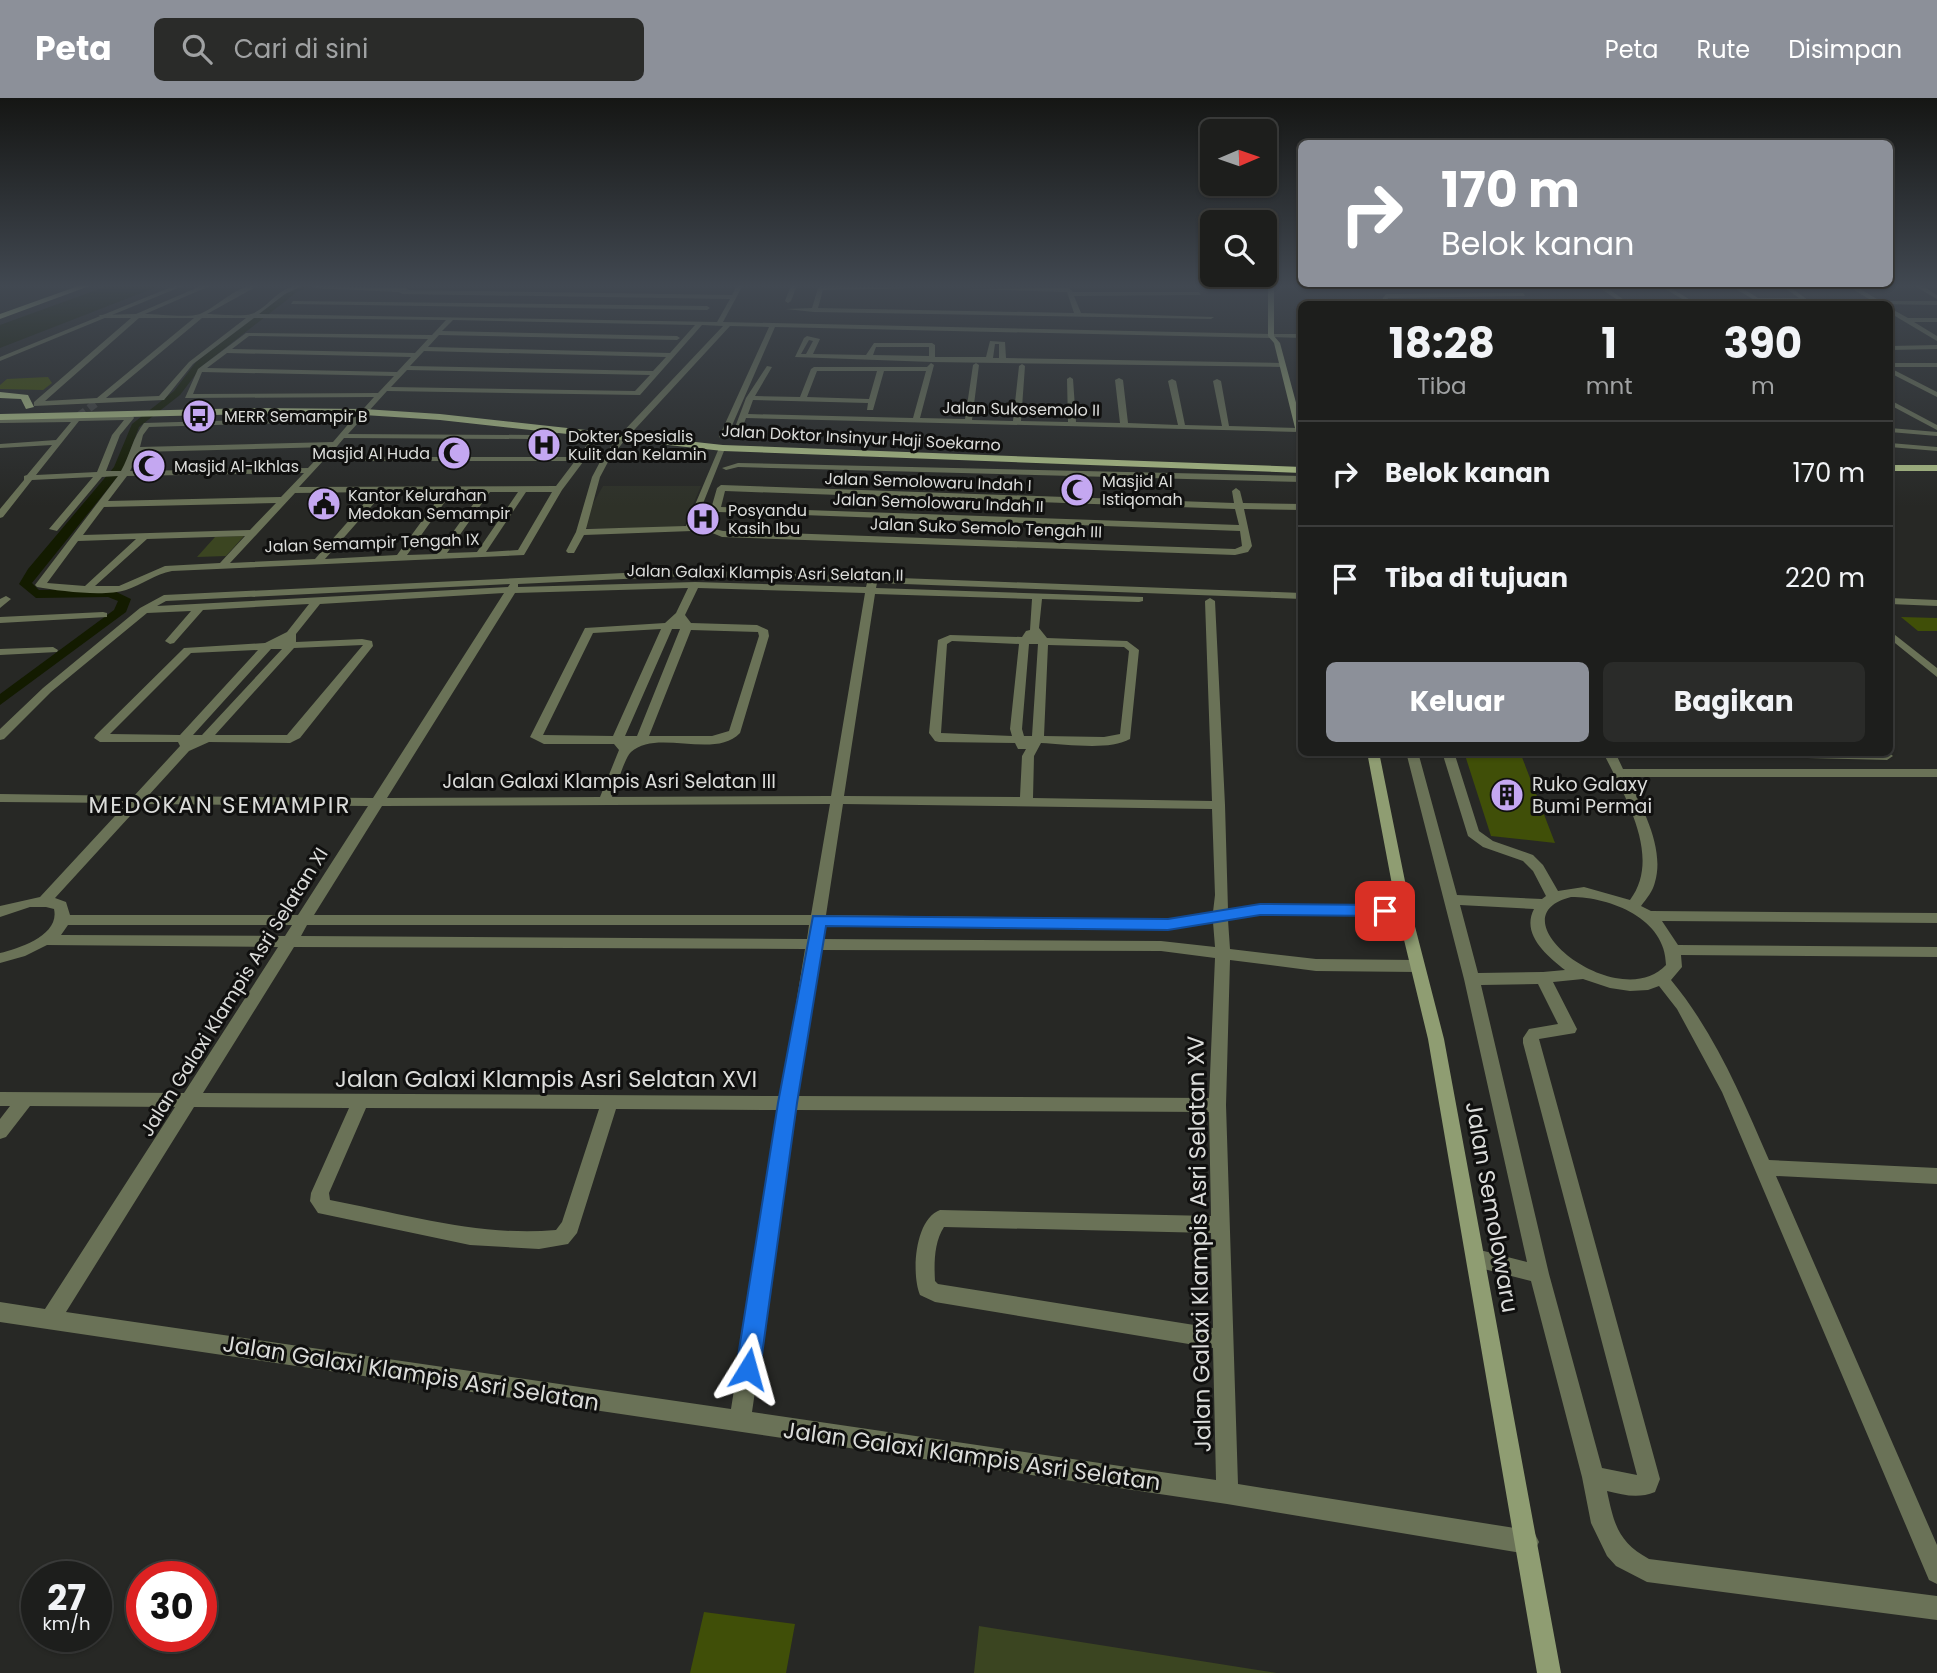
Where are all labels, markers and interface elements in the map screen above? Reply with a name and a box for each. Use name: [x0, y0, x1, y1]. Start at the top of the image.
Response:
search box: [154, 18, 644, 81]
text: Peta: [35, 25, 112, 72]
icon: search: [178, 30, 216, 68]
text: Cari di sini: [234, 31, 368, 67]
text: Peta: [1605, 33, 1659, 66]
text: Rute: [1697, 33, 1750, 66]
text: Disimpan: [1788, 33, 1902, 66]
north arrow: [1200, 119, 1278, 196]
map controls: [1200, 119, 1277, 287]
text: 170 m: [1441, 156, 1580, 224]
icon: right: [1326, 168, 1417, 259]
button: search: [1200, 210, 1277, 287]
text: Belok kanan: [1441, 221, 1635, 266]
text: 18:28: [1389, 314, 1495, 373]
text: 1: [1601, 314, 1617, 373]
text: 390: [1724, 314, 1802, 373]
text: Tiba: [1417, 370, 1467, 402]
text: mnt: [1586, 370, 1633, 402]
text: m: [1751, 370, 1775, 402]
street label: Jalan Sukosemolo II: [942, 396, 1100, 422]
bus stop icon: MERR Semampir B: [180, 397, 218, 435]
place label: MERR Semampir B: [224, 405, 368, 428]
street label: Jalan Doktor Insinyur Haji Soekarno: [721, 419, 1001, 457]
place label: Dokter Spesialis Kulit dan Kelamin: [568, 425, 707, 466]
hospital icon: Dokter Spesialis Kulit dan Kelamin: [525, 426, 563, 464]
mosque icon: Masjid Al Huda: [435, 434, 473, 472]
place label: Masjid Al Huda: [312, 442, 430, 465]
mosque icon: Masjid Al-Ikhlas: [130, 447, 168, 485]
place label: Masjid Al-Ikhlas: [174, 455, 299, 478]
icon: right: [1326, 455, 1364, 493]
text: Belok kanan: [1385, 455, 1550, 491]
text: 170 m: [1792, 455, 1865, 491]
street label: Jalan Semolowaru Indah I: [824, 467, 1032, 497]
place label: Masjid Al Istiqomah: [1102, 470, 1183, 511]
mosque icon: Masjid Al Istiqomah: [1058, 471, 1096, 509]
place label: Kantor Kelurahan Medokan Semampir: [348, 484, 510, 525]
public building icon: Kantor Kelurahan Medokan Semampir: [305, 485, 343, 523]
street label: Jalan Semolowaru Indah II: [832, 488, 1044, 518]
place label: Posyandu Kasih Ibu: [728, 499, 807, 540]
hospital icon: Posyandu Kasih Ibu: [684, 500, 722, 538]
street label: Jalan Suko Semolo Tengah III: [870, 512, 1102, 544]
street label: Jalan Semampir Tengah IX: [264, 528, 480, 558]
street label: Jalan Galaxi Klampis Asri Selatan II: [626, 559, 904, 587]
icon: arrive: [1326, 560, 1364, 598]
text: Tiba di tujuan: [1385, 560, 1568, 596]
text: 220 m: [1785, 560, 1865, 596]
button: Keluar: [1326, 662, 1589, 742]
button: Bagikan: [1603, 662, 1865, 742]
street label: Jalan Galaxi Klampis Asri Selatan III: [442, 768, 776, 795]
place label: Ruko Galaxy Bumi Permai: [1532, 771, 1652, 820]
building icon: Ruko Galaxy Bumi Permai: [1488, 776, 1526, 814]
district label: MEDOKAN SEMAMPIR: [89, 789, 351, 821]
street label: Jalan Galaxi Klampis Asri Selatan XI: [133, 842, 335, 1142]
pin: [1355, 881, 1415, 941]
icon: arrive: [1366, 892, 1404, 930]
street label: Jalan Galaxi Klampis Asri Selatan XV: [1179, 1035, 1219, 1453]
street label: Jalan Galaxi Klampis Asri Selatan XVI: [335, 1063, 757, 1095]
street label: Jalan Semolowaru: [1458, 1099, 1526, 1315]
street label: Jalan Galaxi Klampis Asri Selatan: [220, 1327, 602, 1419]
position arrow: [711, 1332, 785, 1406]
street label: Jalan Galaxi Klampis Asri Selatan: [781, 1414, 1163, 1498]
speed limit sign: 30: [126, 1561, 217, 1652]
text: 27: [47, 1573, 86, 1622]
text: km/h: [43, 1611, 90, 1636]

